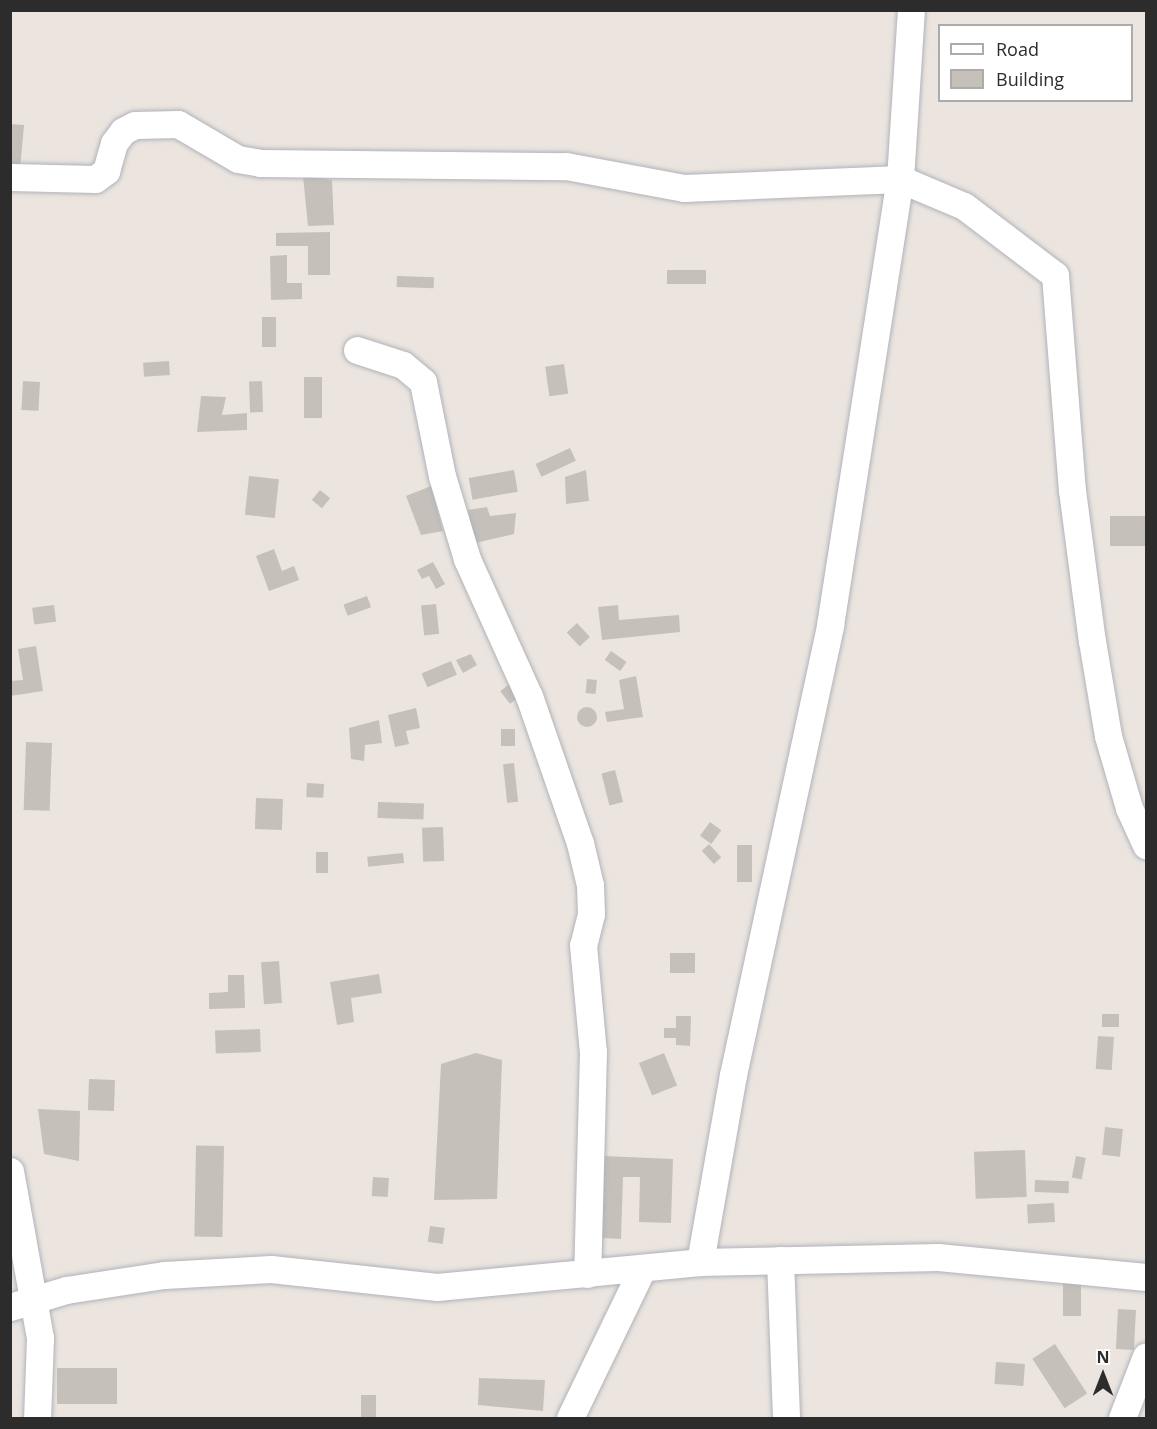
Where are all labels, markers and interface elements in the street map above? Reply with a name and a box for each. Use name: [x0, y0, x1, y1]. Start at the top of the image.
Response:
legend: [938, 24, 1133, 102]
text: Road: [996, 37, 1039, 61]
text: Building: [996, 67, 1064, 91]
north arrow: [1073, 1345, 1133, 1405]
text: N: [1096, 1346, 1110, 1368]

